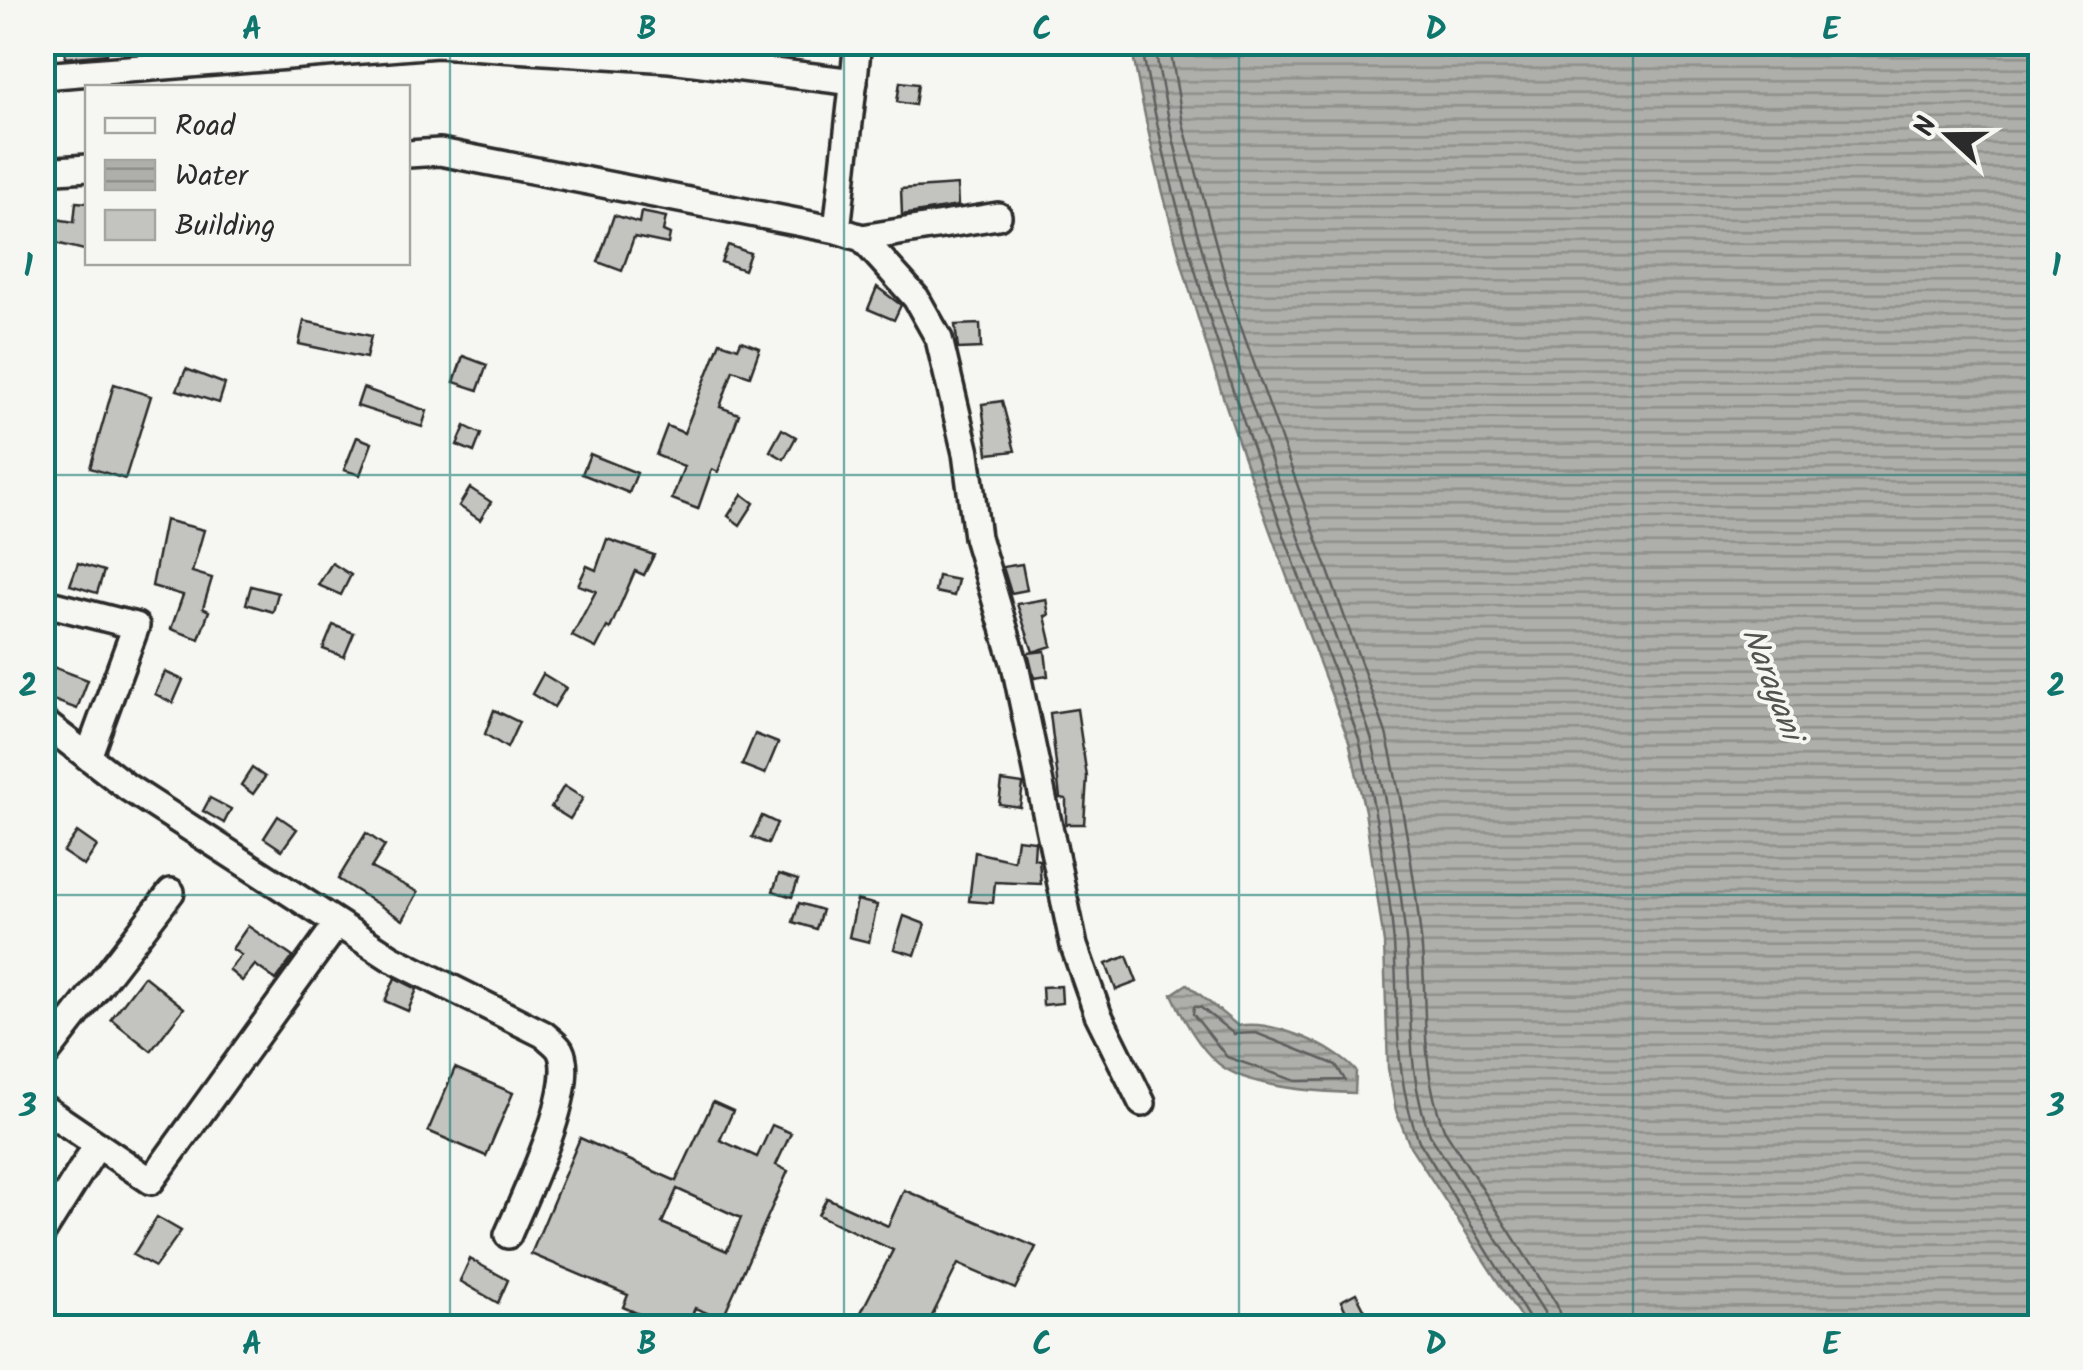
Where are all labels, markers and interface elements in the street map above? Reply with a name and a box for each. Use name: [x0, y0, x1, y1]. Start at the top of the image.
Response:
text: A: [242, 5, 262, 56]
text: B: [637, 5, 657, 56]
text: C: [1032, 5, 1052, 56]
text: D: [1425, 5, 1447, 56]
text: E: [1822, 5, 1841, 56]
legend: [85, 85, 410, 265]
north arrow: [1898, 85, 1998, 185]
text: Road: [175, 103, 236, 151]
text: N: [1903, 110, 1951, 143]
text: Water: [175, 153, 250, 201]
text: Building: [175, 203, 275, 251]
text: 1: [23, 242, 33, 293]
text: 1: [2051, 242, 2061, 293]
water label: Narayani: [1726, 620, 1818, 754]
text: 2: [19, 662, 37, 713]
text: 2: [2047, 662, 2065, 713]
text: 3: [18, 1082, 37, 1133]
text: 3: [2046, 1082, 2065, 1133]
text: A: [242, 1320, 262, 1370]
text: B: [637, 1320, 657, 1370]
text: C: [1032, 1320, 1052, 1370]
text: D: [1425, 1320, 1447, 1370]
text: E: [1822, 1320, 1841, 1370]

